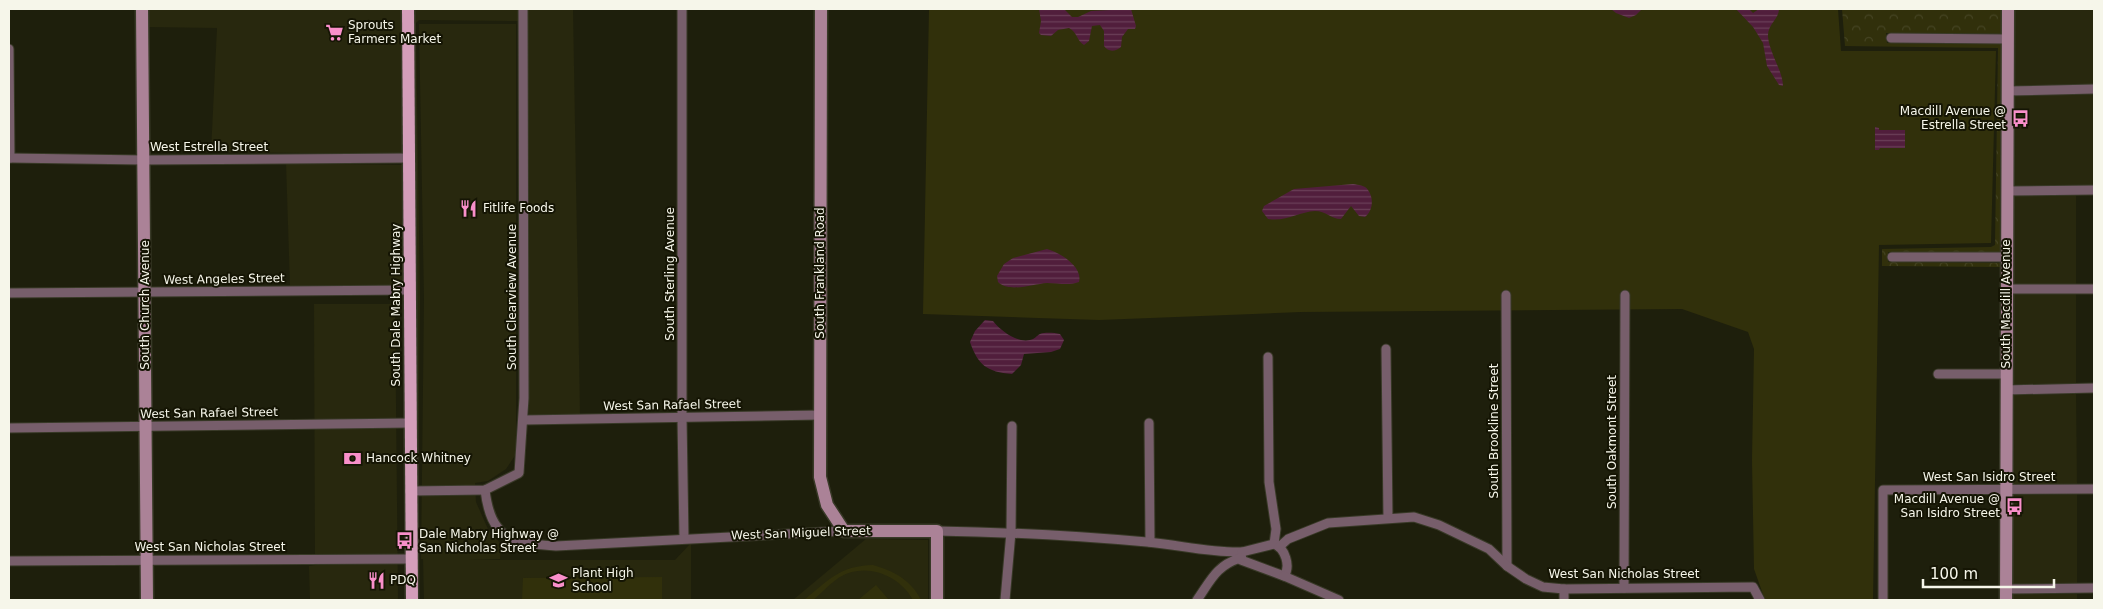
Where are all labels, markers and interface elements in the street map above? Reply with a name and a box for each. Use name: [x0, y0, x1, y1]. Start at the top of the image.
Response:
place label: Sprouts Farmers Market: [348, 18, 441, 46]
supermarket icon: Sprouts Farmers Market: [324, 22, 344, 42]
place label: Macdill Avenue @ Estrella Street: [1900, 104, 2006, 132]
bus stop icon: Macdill Avenue @ Estrella Street: [2010, 108, 2030, 128]
street label: West Estrella Street: [150, 140, 268, 154]
restaurant icon: Fitlife Foods: [459, 198, 479, 218]
place label: Fitlife Foods: [483, 201, 554, 215]
street label: South Sterling Avenue: [663, 207, 677, 341]
street label: South Frankland Road: [813, 207, 827, 339]
street label: South Dale Mabry Highway: [389, 224, 403, 386]
street label: South Clearview Avenue: [505, 224, 519, 370]
street label: South Macdill Avenue: [1999, 239, 2013, 369]
street label: South Church Avenue: [138, 240, 152, 370]
street label: West Angeles Street: [163, 271, 285, 287]
street label: South Brookline Street: [1487, 363, 1501, 499]
street label: South Oakmont Street: [1605, 375, 1619, 509]
street label: West San Rafael Street: [603, 397, 741, 413]
street label: West San Rafael Street: [140, 405, 278, 421]
bank icon: Hancock Whitney: [342, 448, 362, 468]
place label: Hancock Whitney: [366, 451, 471, 465]
street label: West San Isidro Street: [1923, 470, 2056, 484]
place label: Macdill Avenue @ San Isidro Street: [1894, 492, 2000, 520]
bus stop icon: Macdill Avenue @ San Isidro Street: [2004, 496, 2024, 516]
street label: West San Miguel Street: [731, 524, 871, 542]
place label: Dale Mabry Highway @ San Nicholas Street: [419, 527, 559, 555]
bus stop icon: Dale Mabry Highway @ San Nicholas Street: [395, 531, 415, 551]
street label: West San Nicholas Street: [135, 540, 286, 554]
scale bar: [1923, 556, 2054, 588]
text: 100 m: [1930, 565, 1978, 583]
place label: Plant High School: [572, 566, 634, 594]
street label: West San Nicholas Street: [1549, 567, 1700, 581]
restaurant icon: PDQ: [366, 570, 386, 590]
school or university icon: Plant High School: [548, 570, 568, 590]
place label: PDQ: [390, 573, 416, 587]

